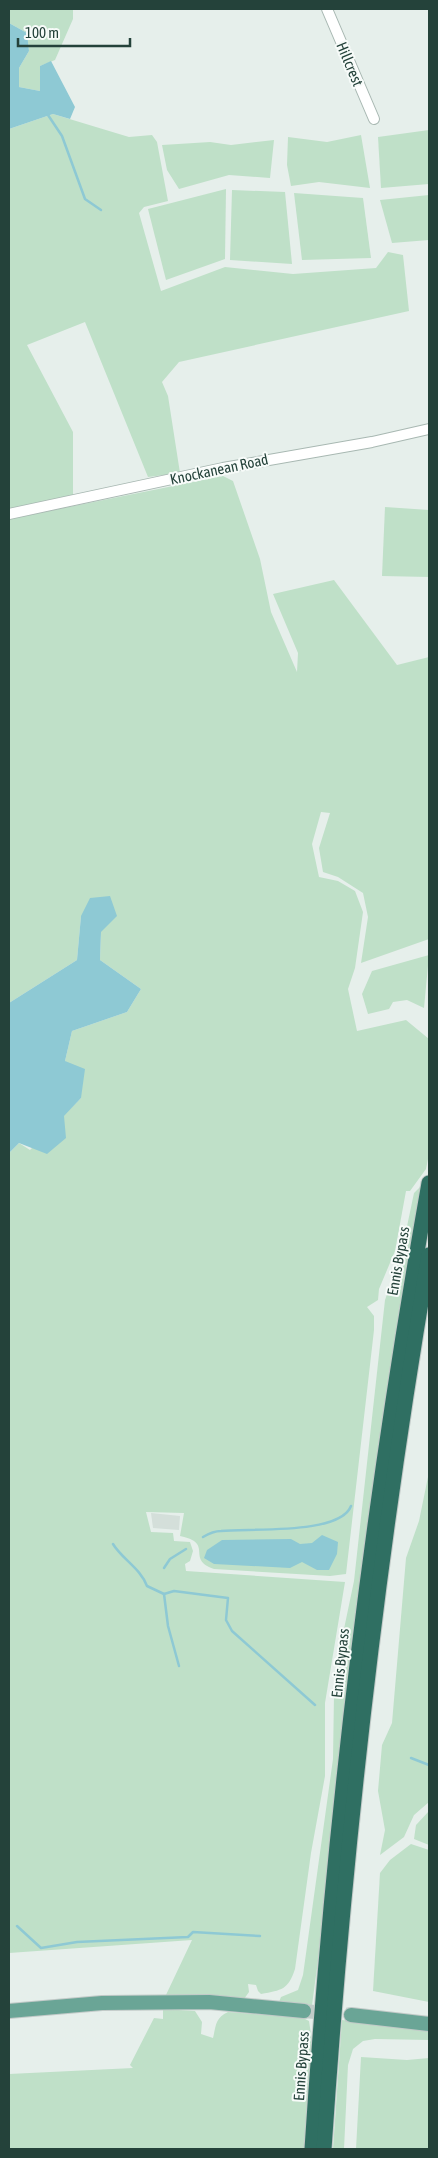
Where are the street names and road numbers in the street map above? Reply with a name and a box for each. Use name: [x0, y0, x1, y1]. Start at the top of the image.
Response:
street label: Hillcrest: [333, 39, 367, 89]
street label: Knockanean Road: [168, 450, 270, 488]
street label: Ennis Bypass: [384, 1225, 412, 1297]
street label: Ennis Bypass: [328, 1627, 352, 1699]
street label: Ennis Bypass: [290, 2031, 312, 2101]

